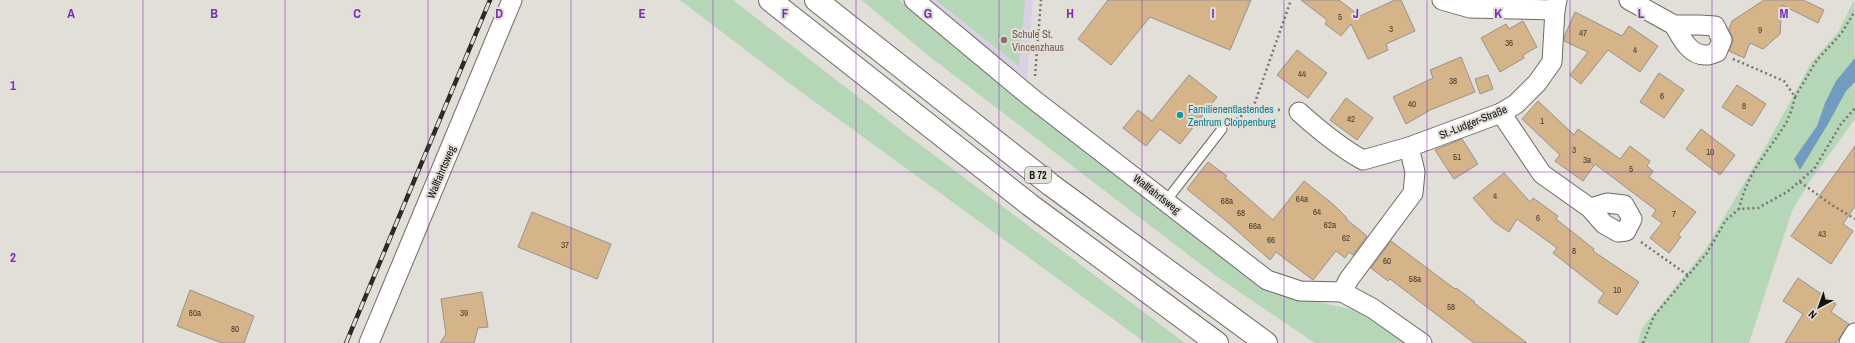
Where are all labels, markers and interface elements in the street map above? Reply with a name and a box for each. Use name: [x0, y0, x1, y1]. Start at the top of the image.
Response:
text: A: [67, 5, 75, 22]
text: B: [210, 5, 218, 22]
text: C: [353, 5, 361, 22]
text: D: [495, 5, 503, 22]
text: E: [638, 5, 646, 22]
text: F: [782, 5, 789, 22]
text: G: [924, 5, 932, 22]
text: H: [1066, 5, 1074, 22]
text: I: [1212, 5, 1215, 22]
text: J: [1353, 5, 1359, 22]
text: K: [1494, 5, 1502, 22]
text: L: [1638, 5, 1645, 22]
text: M: [1780, 5, 1789, 22]
house number: 5: [1338, 11, 1342, 23]
house number: 3: [1389, 23, 1393, 35]
house number: 9: [1758, 24, 1762, 36]
place label: Schule St. Vincenzhaus: [1012, 27, 1064, 54]
house number: 47: [1579, 27, 1587, 39]
marker: Schule St. Vincenzhaus: [999, 35, 1009, 45]
house number: 36: [1505, 37, 1513, 49]
house number: 4: [1633, 44, 1637, 56]
house number: 44: [1298, 68, 1306, 80]
house number: 38: [1449, 75, 1457, 87]
text: 1: [10, 77, 16, 94]
house number: 6: [1660, 90, 1664, 102]
house number: 40: [1408, 98, 1416, 110]
house number: 8: [1742, 100, 1746, 112]
place label: Familienentlastendes Zentrum Cloppenburg: [1188, 102, 1276, 129]
street label: St.-Ludger-Straße: [1437, 102, 1509, 142]
marker: Familienentlastendes Zentrum Cloppenburg: [1175, 110, 1185, 120]
house number: 42: [1347, 113, 1355, 125]
house number: 1: [1540, 115, 1544, 127]
street label: Wallfahrtsweg: [424, 143, 458, 201]
house number: 3: [1572, 144, 1576, 156]
house number: 10: [1706, 146, 1714, 158]
house number: 51: [1453, 151, 1461, 163]
house number: 3a: [1583, 154, 1591, 166]
house number: 5: [1629, 163, 1633, 175]
road number: B 72: [1025, 167, 1051, 183]
street label: Wallfahrtsweg: [1131, 171, 1183, 217]
house number: 4: [1493, 190, 1497, 202]
house number: 64a: [1296, 193, 1308, 205]
house number: 68a: [1221, 195, 1233, 207]
house number: 64: [1313, 206, 1321, 218]
house number: 68: [1237, 207, 1245, 219]
house number: 7: [1672, 208, 1676, 220]
house number: 6: [1536, 212, 1540, 224]
house number: 62a: [1324, 219, 1336, 231]
house number: 66a: [1249, 220, 1261, 232]
house number: 43: [1818, 228, 1826, 240]
house number: 62: [1342, 232, 1350, 244]
house number: 66: [1267, 234, 1275, 246]
house number: 37: [561, 239, 569, 251]
house number: 8: [1572, 245, 1576, 257]
text: 2: [10, 249, 16, 266]
house number: 60: [1383, 255, 1391, 267]
house number: 58a: [1409, 273, 1421, 285]
house number: 10: [1613, 284, 1621, 296]
north arrow: [1799, 287, 1839, 327]
house number: 58: [1447, 301, 1455, 313]
house number: 80a: [189, 307, 201, 319]
house number: 39: [460, 307, 468, 319]
text: N: [1805, 307, 1819, 322]
house number: 80: [231, 323, 239, 335]

